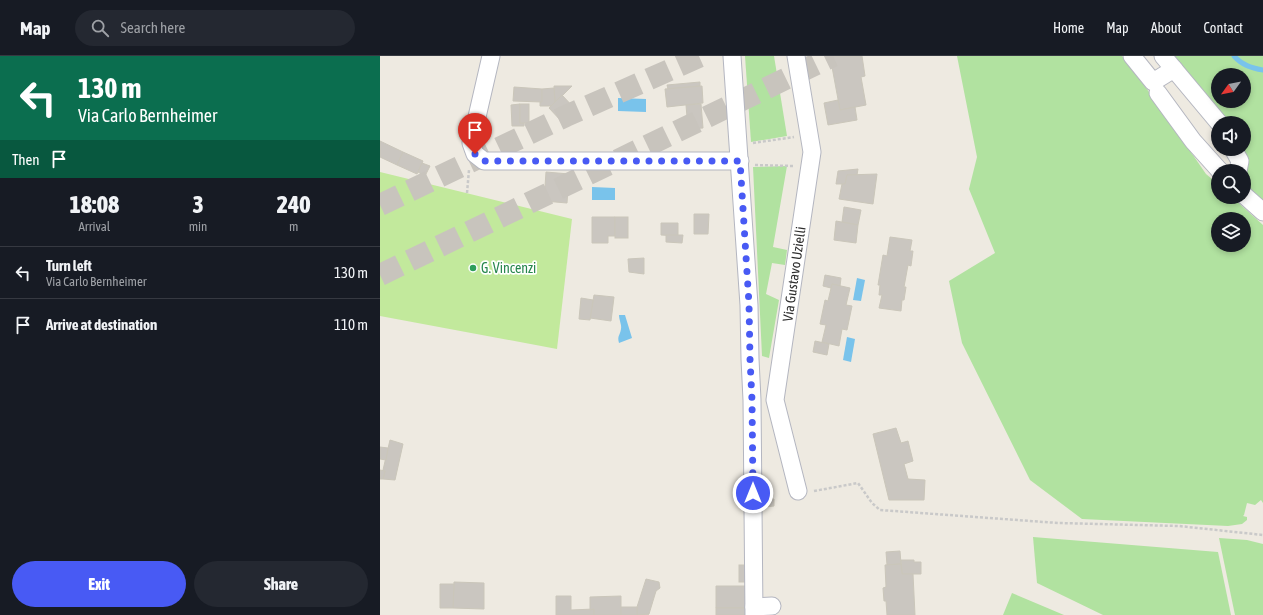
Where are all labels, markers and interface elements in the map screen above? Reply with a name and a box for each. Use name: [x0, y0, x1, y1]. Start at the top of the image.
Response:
search box: [75, 10, 355, 46]
text: Map: [20, 17, 51, 39]
icon: search: [89, 17, 111, 39]
text: Search here: [121, 19, 185, 36]
text: Home: [1053, 20, 1084, 36]
text: Map: [1106, 20, 1129, 36]
text: About: [1151, 20, 1182, 36]
text: Contact: [1204, 20, 1243, 36]
north arrow: [1211, 68, 1251, 108]
map controls: [1211, 68, 1251, 252]
icon: left: [12, 72, 64, 124]
text: 130 m: [78, 72, 141, 104]
text: Via Carlo Bernheimer: [78, 105, 217, 126]
pin: [458, 113, 492, 154]
button: sound: [1211, 116, 1251, 156]
icon: arrive: [464, 119, 486, 141]
icon: arrive: [48, 148, 70, 170]
text: Then: [12, 151, 40, 168]
button: search: [1211, 164, 1251, 204]
text: 18:08: [69, 191, 119, 218]
text: 3: [192, 191, 204, 218]
text: 240: [277, 191, 311, 218]
button: layers: [1211, 212, 1251, 252]
text: Arrival: [78, 219, 110, 234]
text: min: [189, 219, 207, 234]
text: m: [289, 219, 298, 234]
street label: Via Gustavo Uzielli: [779, 225, 809, 323]
text: Turn left: [46, 257, 92, 274]
place label: G. Vincenzi: [481, 260, 536, 276]
icon: left: [12, 262, 34, 284]
marker: G. Vincenzi: [468, 263, 478, 273]
text: 130 m: [334, 264, 368, 281]
text: Via Carlo Bernheimer: [46, 274, 147, 289]
icon: arrive: [12, 314, 34, 336]
text: Arrive at destination: [46, 316, 157, 333]
text: 110 m: [334, 316, 368, 333]
position arrow: [732, 472, 774, 514]
button: Exit: [12, 561, 186, 607]
button: Share: [194, 561, 368, 607]

